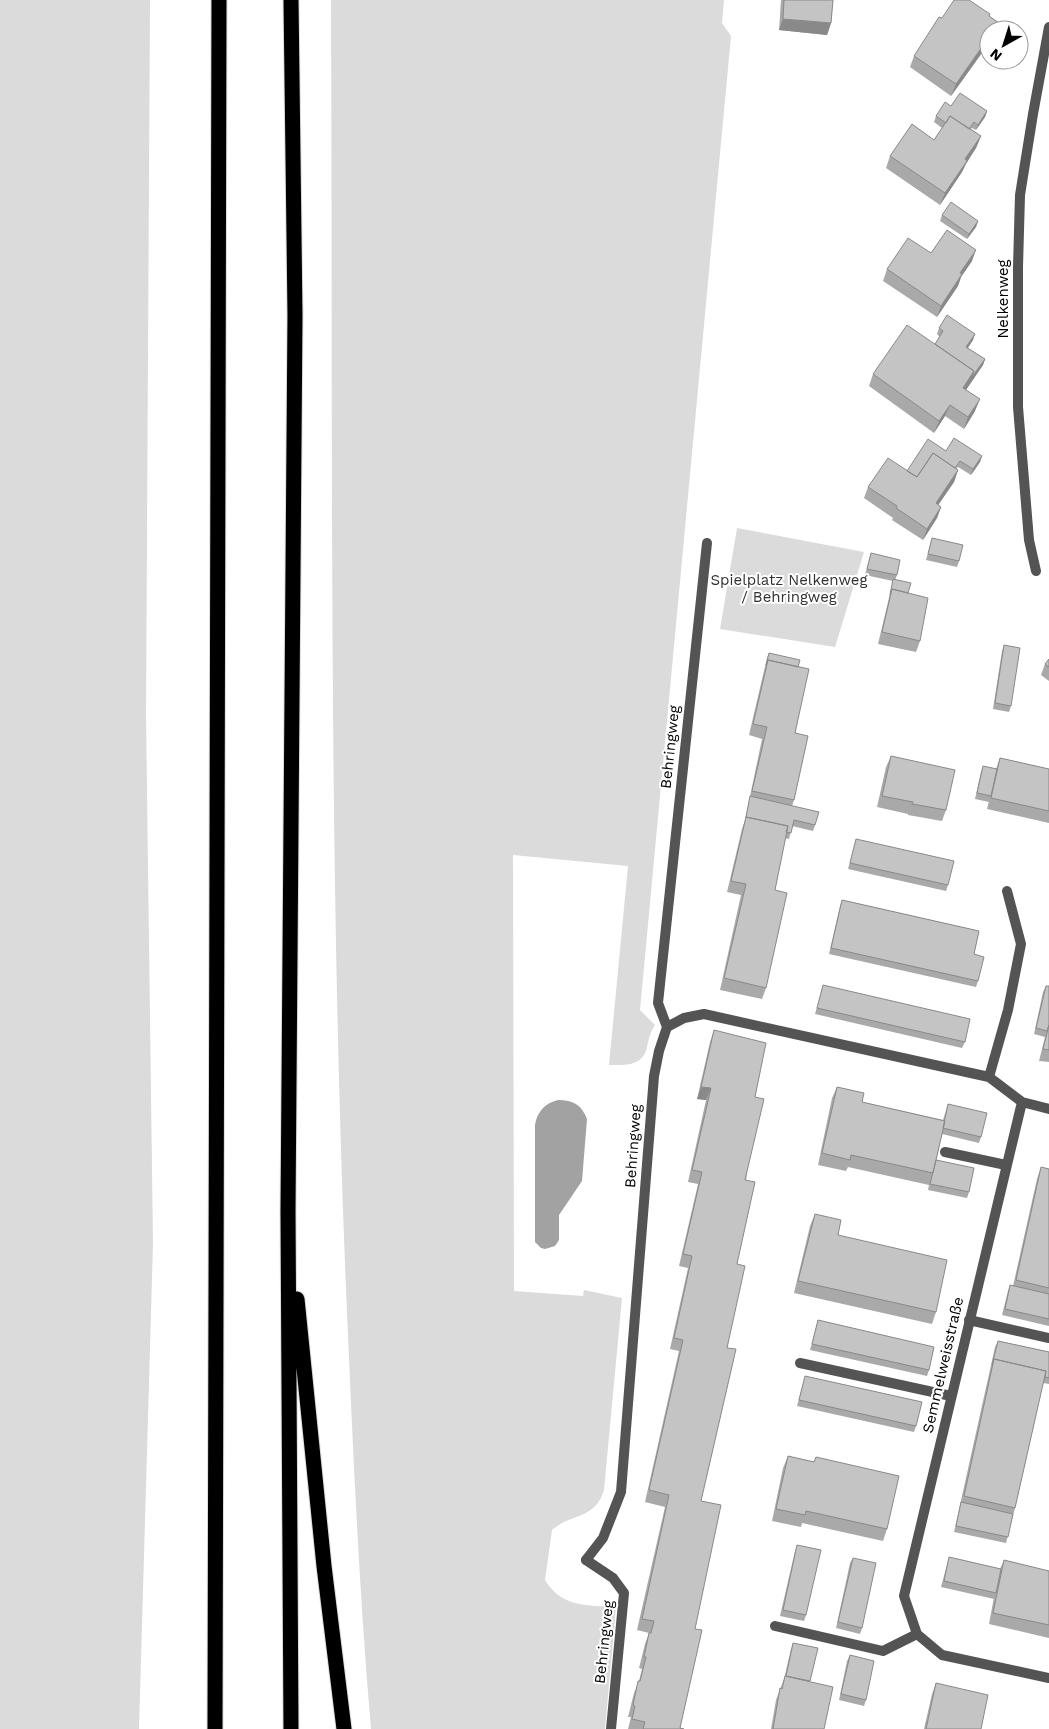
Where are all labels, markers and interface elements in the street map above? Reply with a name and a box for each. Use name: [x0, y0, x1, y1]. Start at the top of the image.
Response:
north arrow: [979, 20, 1029, 70]
text: N: [987, 46, 1005, 65]
street label: Nelkenweg: [994, 259, 1012, 339]
park label: Spielplatz Nelkenweg / Behringweg: [711, 571, 867, 606]
street label: Behringweg: [657, 704, 683, 790]
street label: Behringweg: [621, 1104, 645, 1188]
street label: Semmelweisstraße: [919, 1295, 967, 1435]
street label: Behringweg: [591, 1599, 617, 1685]

